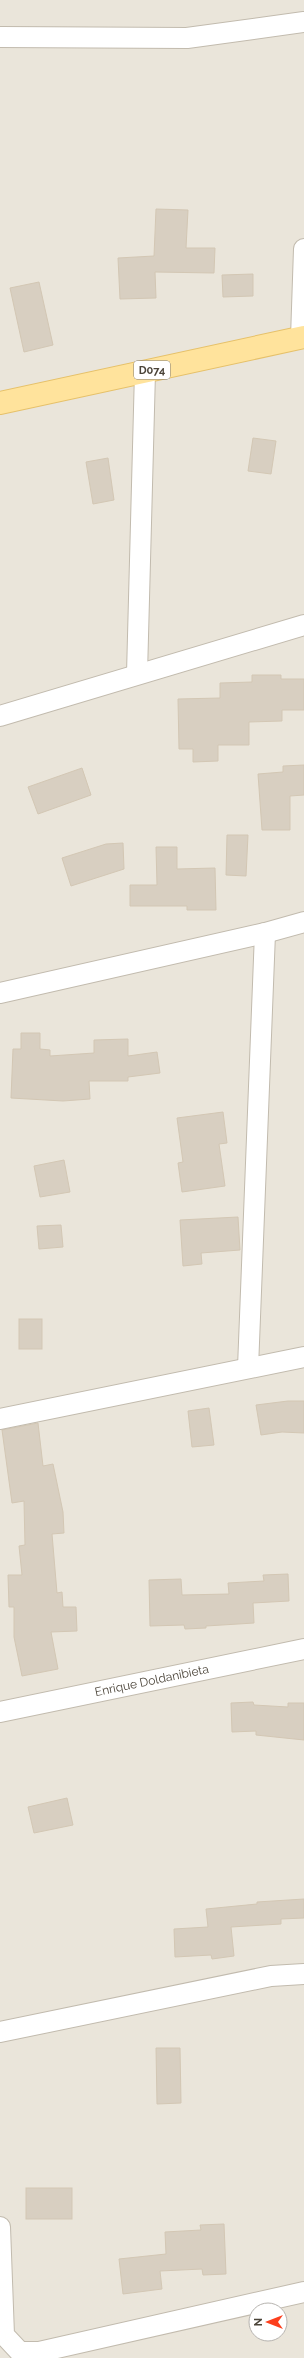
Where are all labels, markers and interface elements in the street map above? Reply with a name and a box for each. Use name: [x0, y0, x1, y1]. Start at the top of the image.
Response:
road number: D074: [134, 361, 170, 379]
street label: Enrique Doldanibieta: [94, 1662, 210, 1699]
north arrow: [248, 2302, 288, 2342]
text: N: [252, 2318, 265, 2326]

